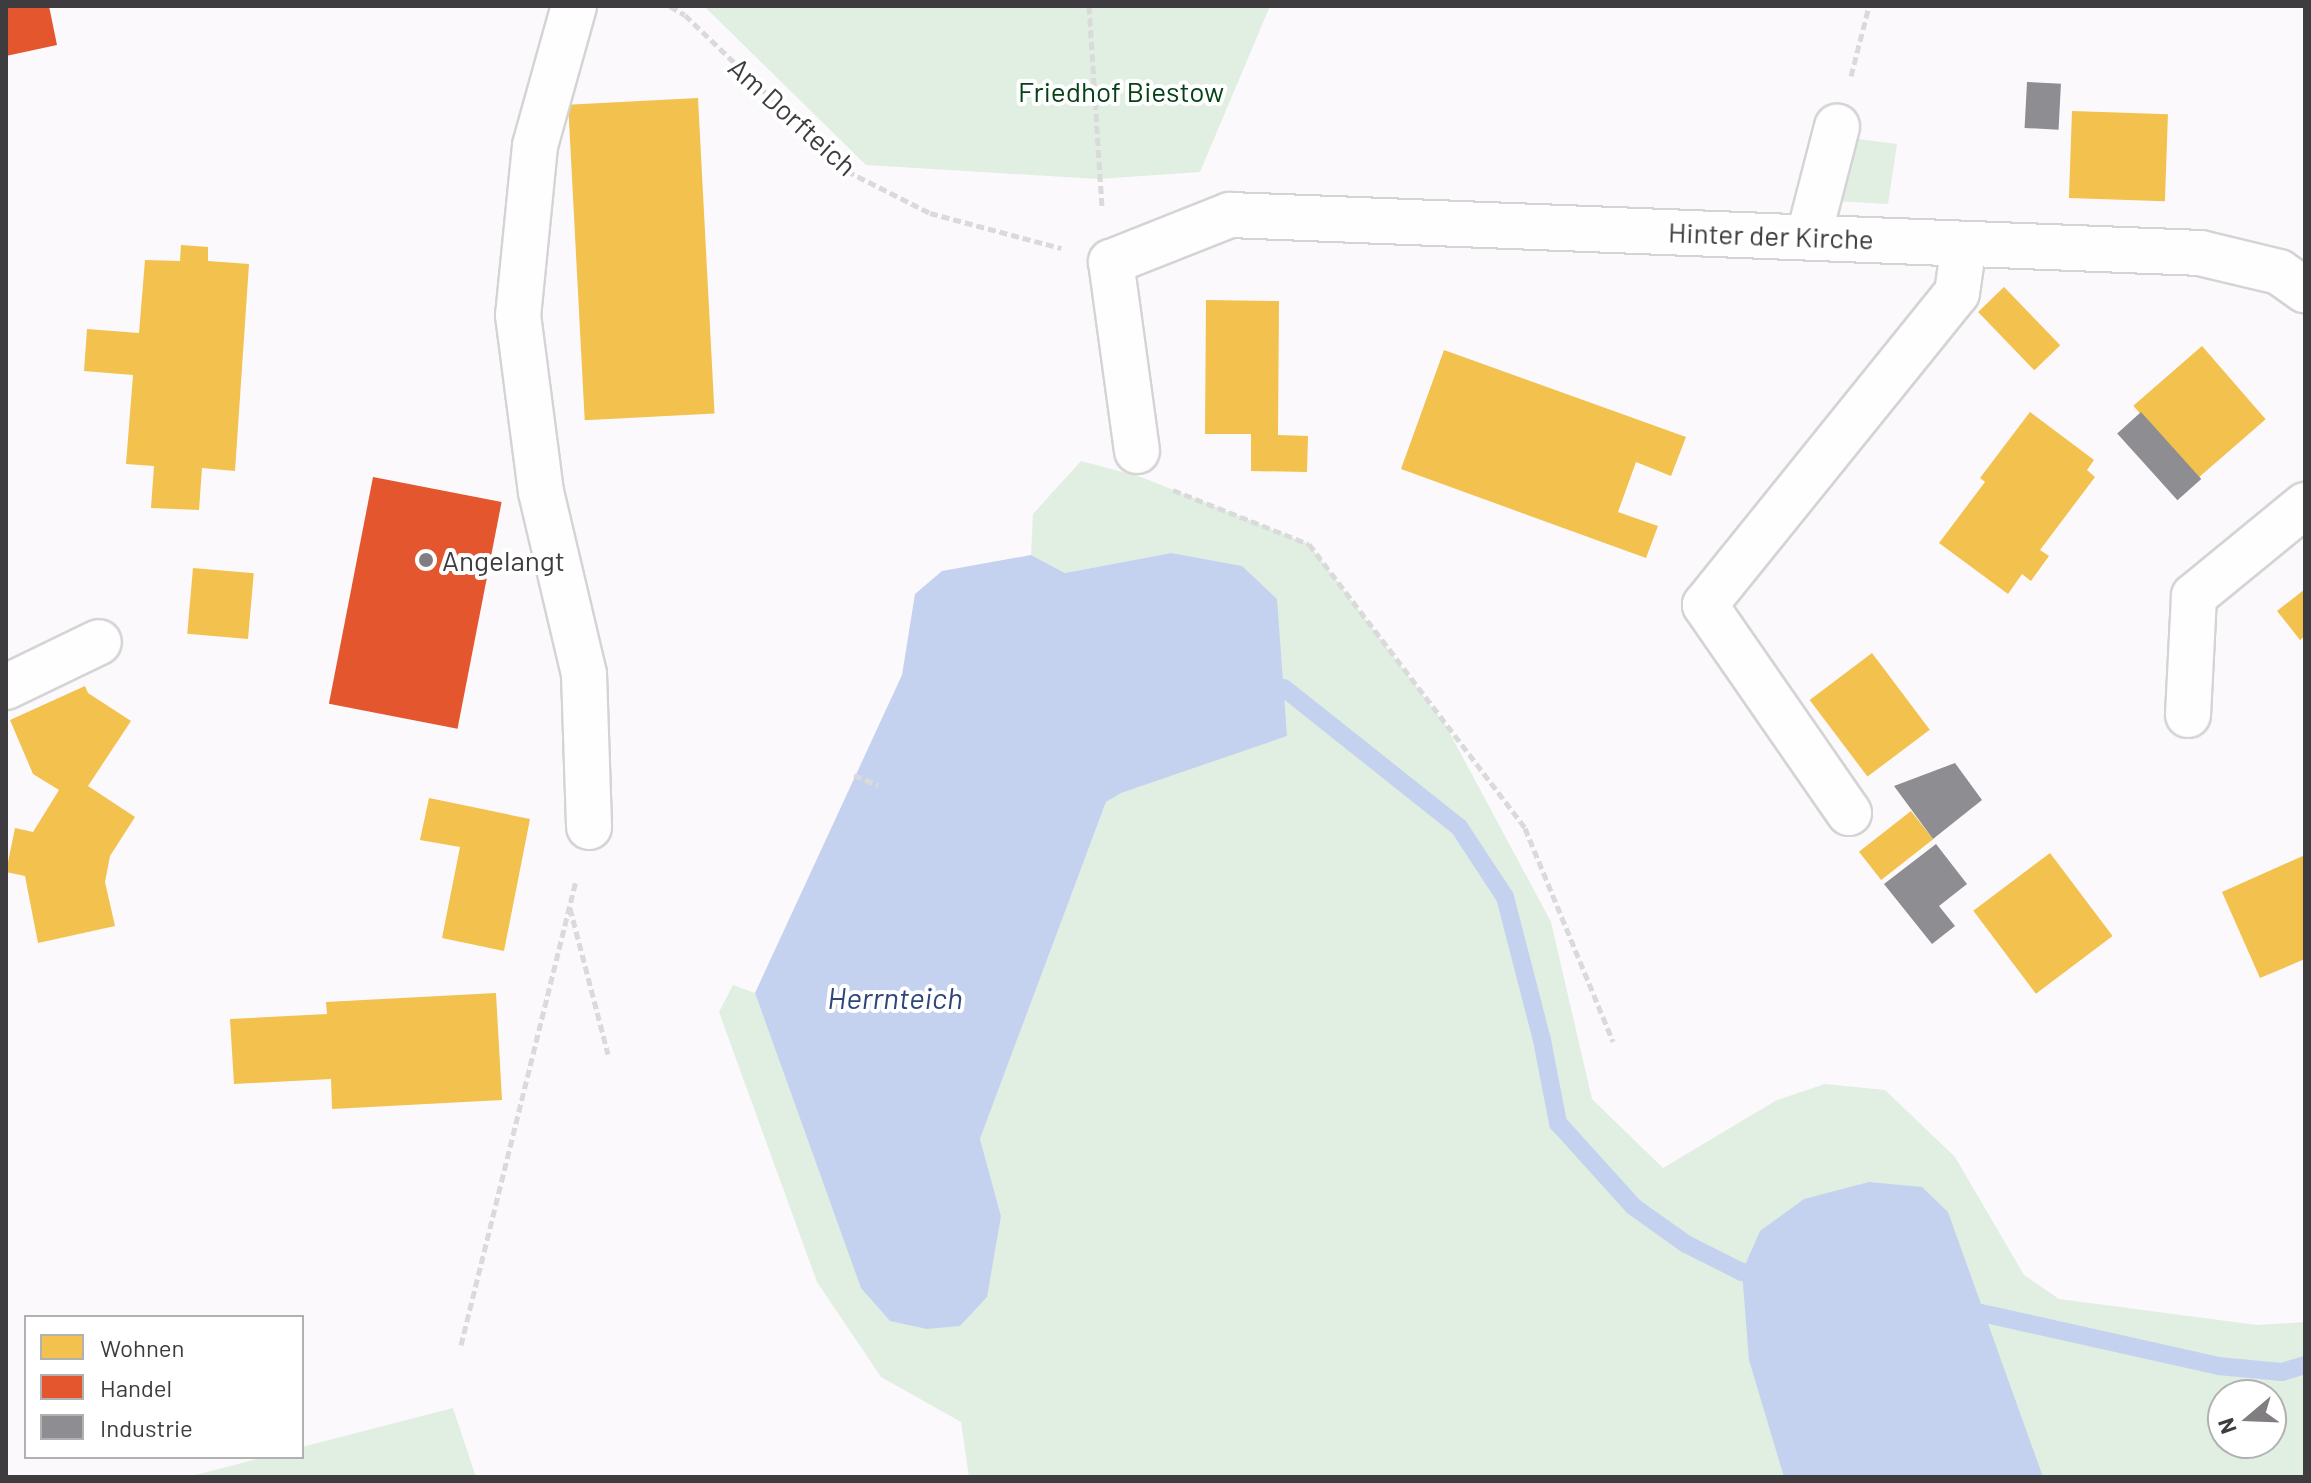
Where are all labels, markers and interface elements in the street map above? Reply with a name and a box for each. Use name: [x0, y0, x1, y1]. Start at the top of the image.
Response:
street label: Am Dorfteich: [722, 50, 864, 182]
park label: Friedhof Biestow: [1018, 74, 1224, 108]
street label: Hinter der Kirche: [1668, 215, 1874, 255]
place label: Angelangt: [442, 543, 565, 577]
marker: Angelangt: [417, 551, 435, 569]
water label: Herrnteich: [827, 979, 963, 1015]
legend: [24, 1315, 304, 1459]
text: Wohnen: [100, 1333, 184, 1362]
text: Handel: [100, 1373, 172, 1402]
north arrow: [2207, 1379, 2287, 1459]
text: Industrie: [100, 1413, 193, 1442]
text: N: [2212, 1415, 2241, 1437]

